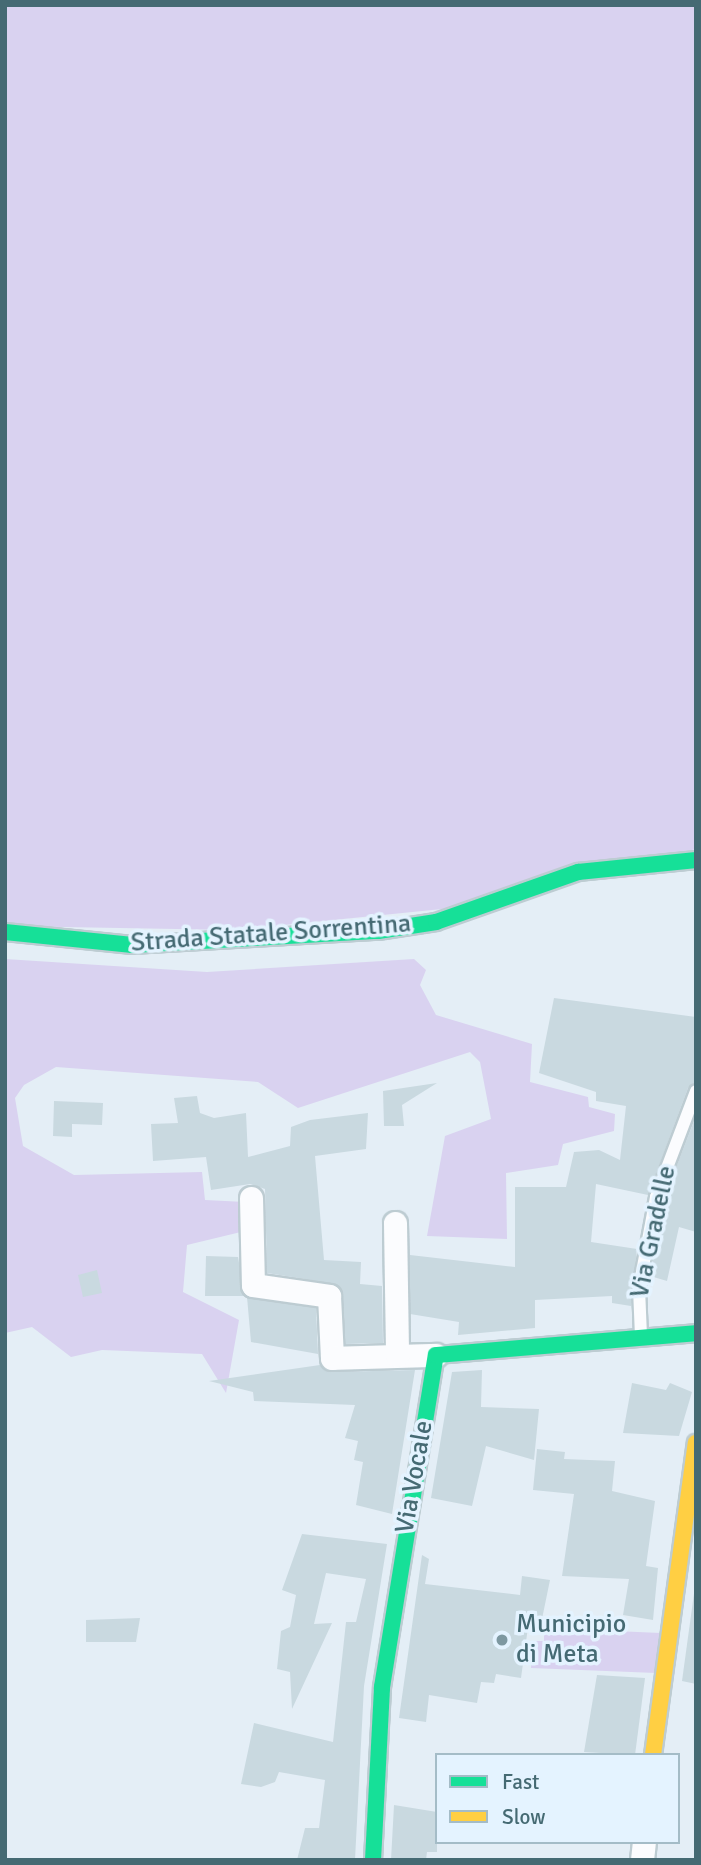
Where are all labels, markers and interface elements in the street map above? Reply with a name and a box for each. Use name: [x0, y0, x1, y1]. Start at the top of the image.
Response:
street label: Strada Statale Sorrentina: [130, 909, 412, 959]
street label: Via Gradelle: [625, 1163, 683, 1301]
street label: Via Vocale: [390, 1418, 440, 1536]
place label: Municipio di Meta: [516, 1609, 626, 1670]
marker: Municipio di Meta: [494, 1632, 510, 1648]
legend: [435, 1753, 680, 1844]
text: Fast: [502, 1769, 539, 1795]
text: Slow: [502, 1804, 546, 1830]

